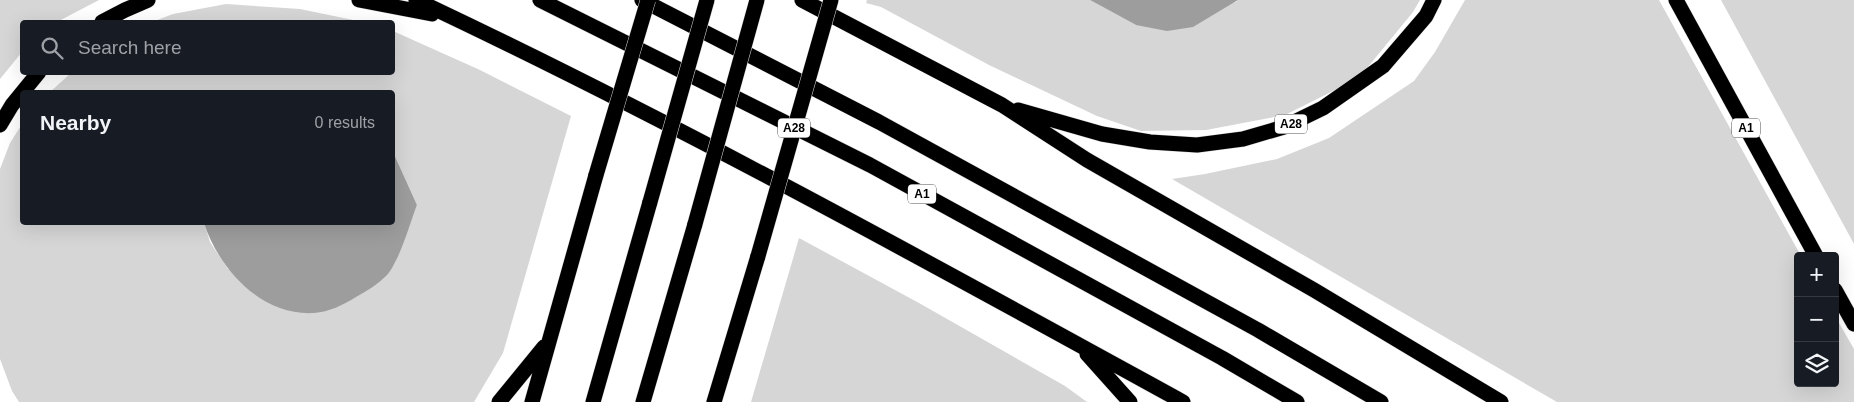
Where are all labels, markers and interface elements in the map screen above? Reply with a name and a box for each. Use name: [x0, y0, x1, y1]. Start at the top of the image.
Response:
search box: [20, 20, 395, 75]
icon: search: [38, 34, 66, 62]
text: Search here: [78, 37, 182, 58]
text: Nearby: [40, 111, 111, 134]
text: 0 results: [315, 114, 375, 131]
road number: A28: [1275, 115, 1307, 134]
road number: A28: [778, 119, 810, 138]
road number: A1: [1732, 119, 1760, 138]
road number: A1: [908, 184, 936, 203]
map controls: [1794, 252, 1839, 387]
button: +: [1794, 252, 1839, 297]
button: −: [1794, 297, 1839, 342]
button: layers: [1794, 342, 1839, 387]

